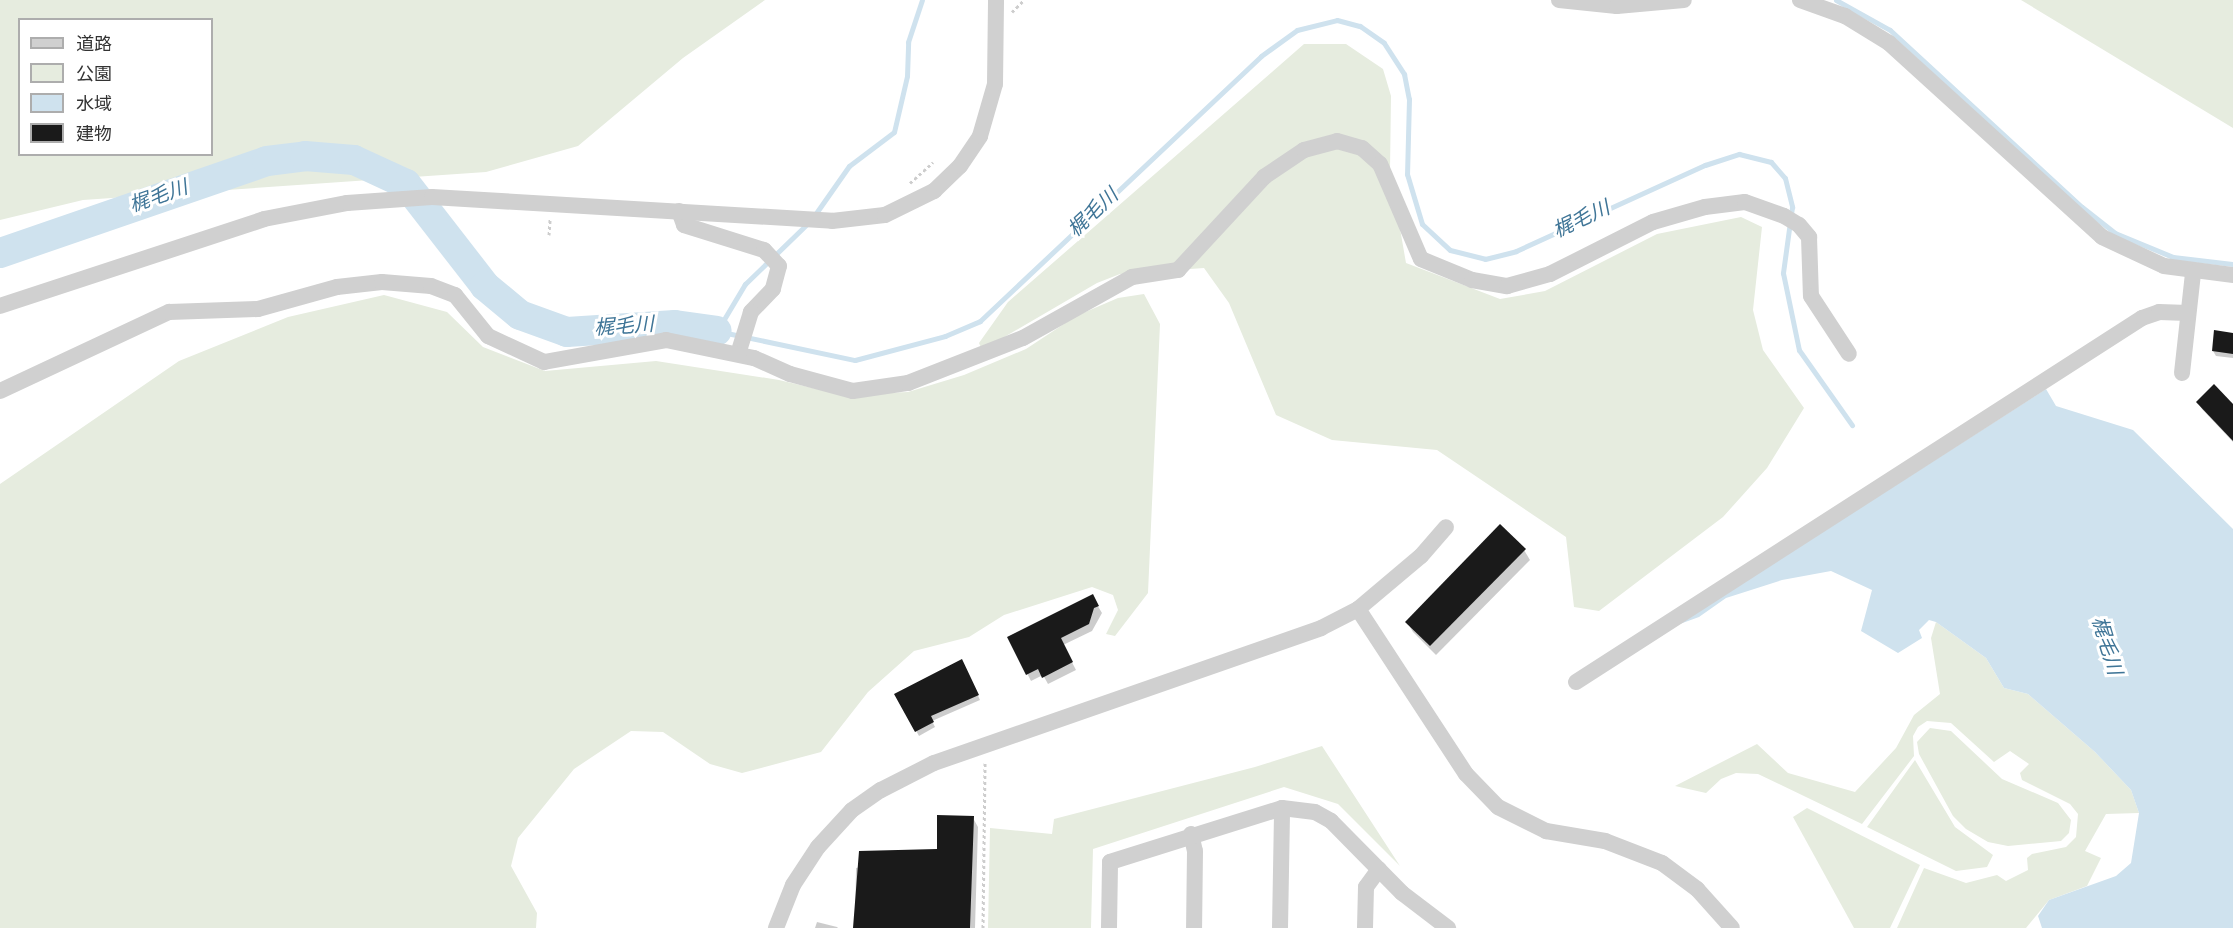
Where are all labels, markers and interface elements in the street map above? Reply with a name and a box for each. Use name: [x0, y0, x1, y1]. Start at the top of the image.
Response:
legend: [18, 18, 213, 156]
text: 道路: [76, 34, 112, 57]
text: 公園: [76, 64, 112, 87]
text: 水域: [76, 94, 112, 117]
text: 建物: [76, 124, 112, 147]
water label: 梶毛川: [127, 177, 191, 219]
water label: 梶毛川: [1064, 185, 1124, 243]
water label: 梶毛川: [1550, 197, 1614, 245]
water label: 梶毛川: [593, 314, 655, 342]
water label: 梶毛川: [2085, 614, 2125, 678]

